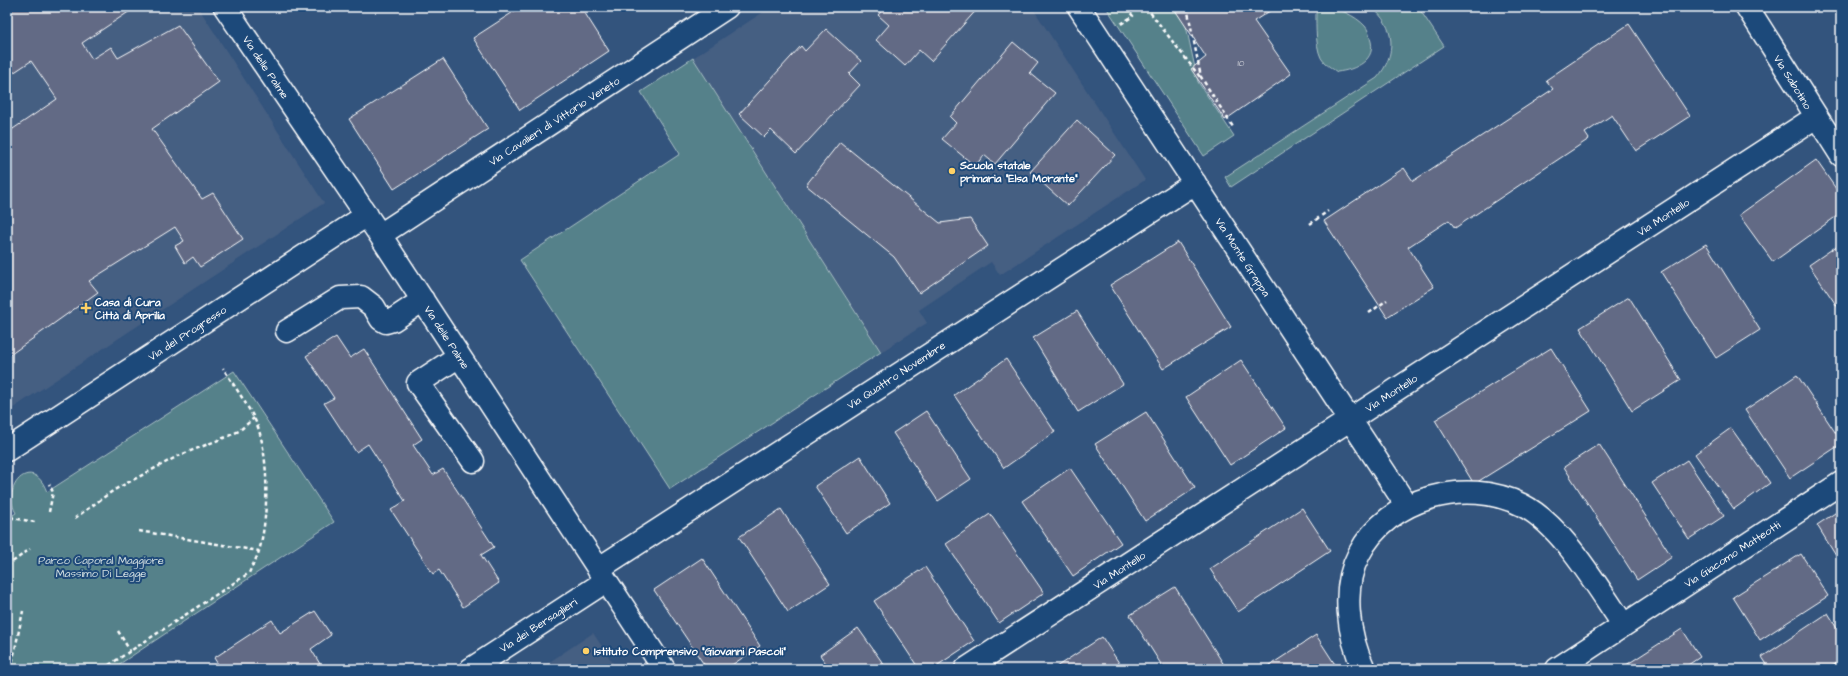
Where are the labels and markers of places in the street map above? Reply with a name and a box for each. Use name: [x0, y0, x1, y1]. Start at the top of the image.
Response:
place label: Scuola statale primaria "Elsa Morante": [959, 158, 1078, 187]
marker: Scuola statale primaria "Elsa Morante": [947, 166, 957, 176]
place label: Casa di Cura Città di Aprilia: [95, 295, 165, 324]
marker: Casa di Cura Città di Aprilia: [80, 302, 92, 314]
place label: Istituto Comprensivo "Giovanni Pascoli": [594, 644, 786, 660]
marker: Istituto Comprensivo "Giovanni Pascoli": [581, 646, 591, 656]

